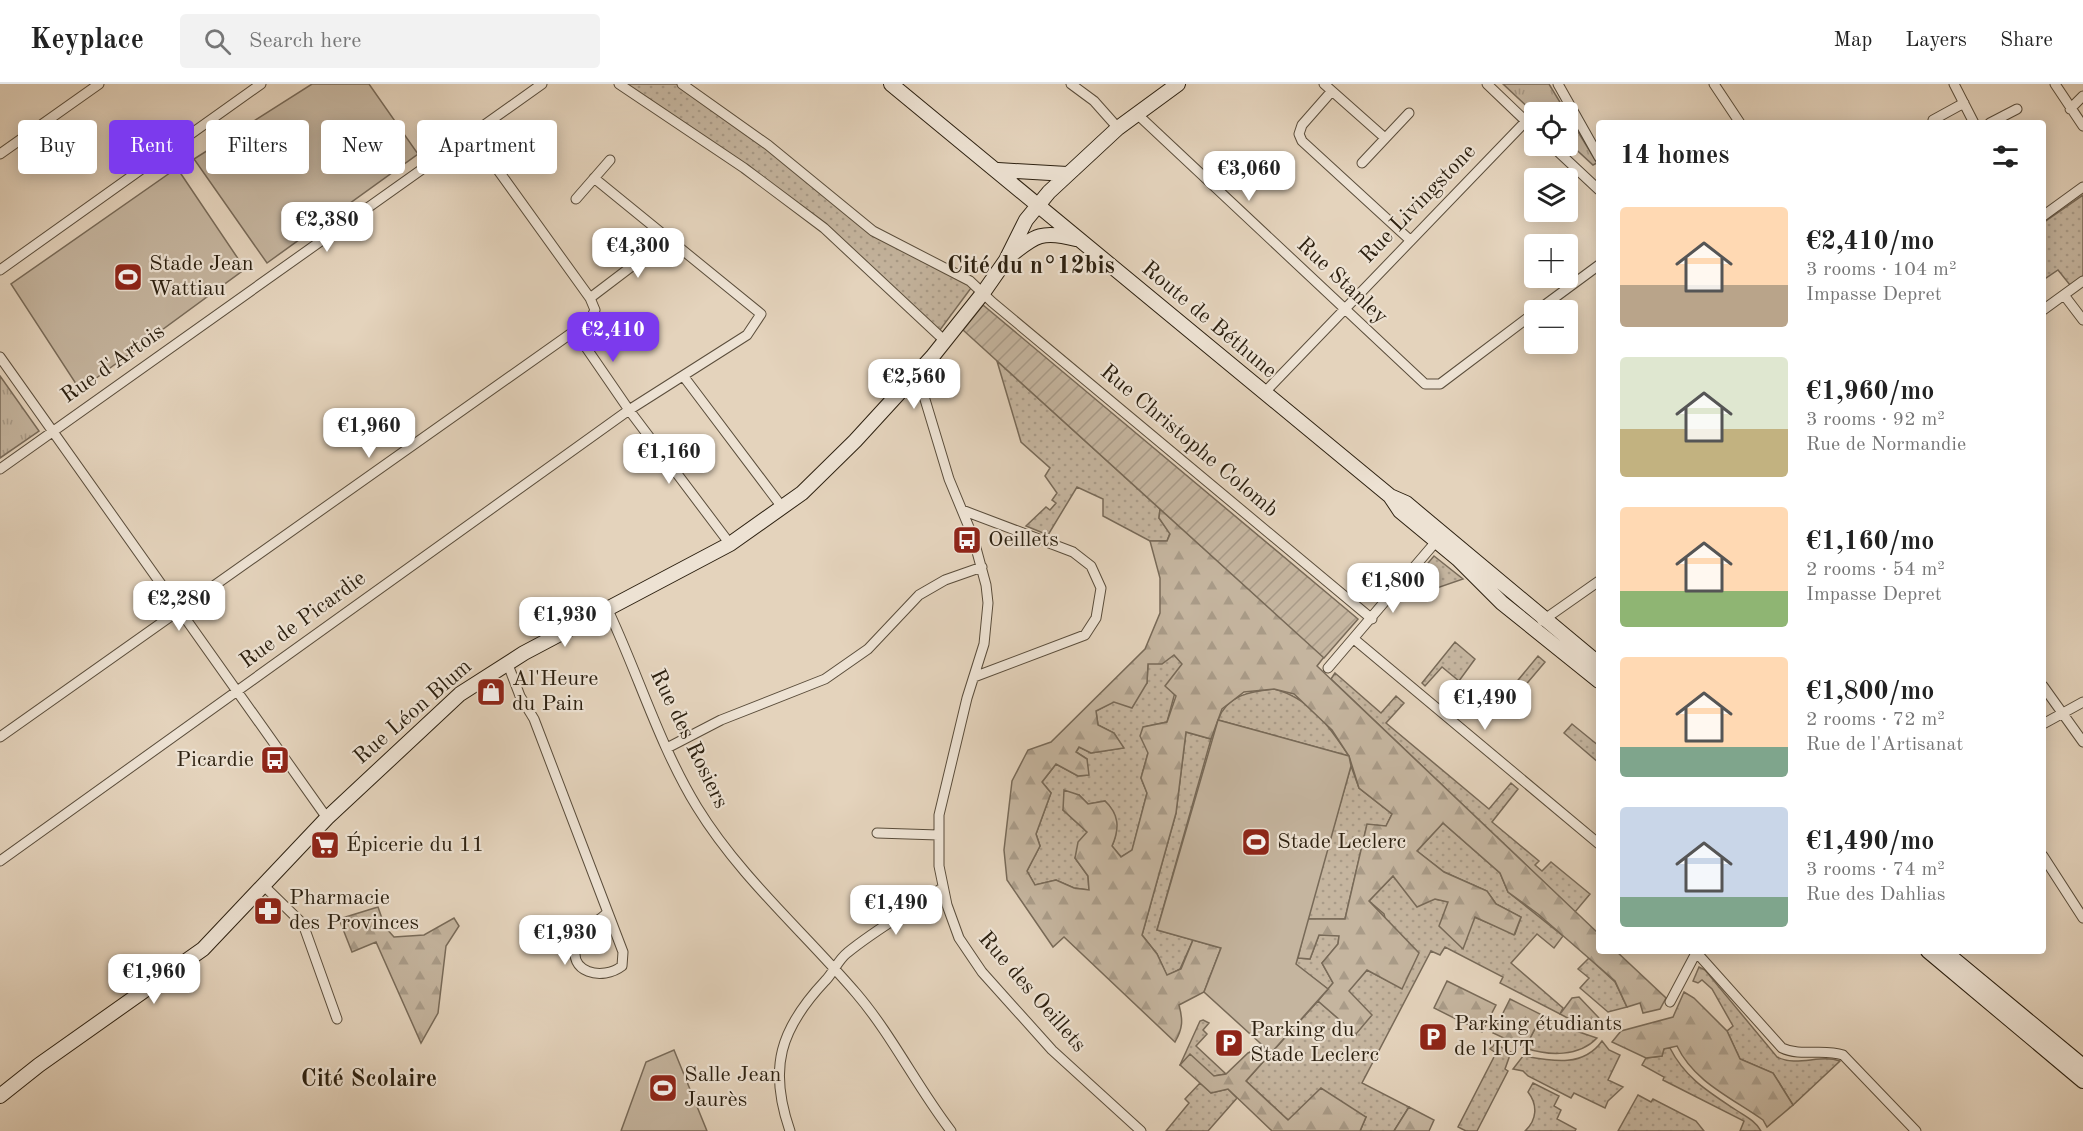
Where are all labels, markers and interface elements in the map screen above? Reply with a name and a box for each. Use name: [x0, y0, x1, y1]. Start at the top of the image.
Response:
search box: [180, 14, 600, 68]
icon: search: [201, 25, 234, 58]
text: Keyplace: [30, 27, 144, 55]
text: Search here: [249, 30, 361, 52]
text: Map: [1833, 30, 1872, 51]
text: Layers: [1905, 30, 1967, 51]
text: Share: [2000, 30, 2053, 51]
map controls: [1524, 102, 1578, 354]
button: locate: [1524, 102, 1578, 156]
chip: Buy: [18, 120, 97, 174]
chip: Rent: [109, 120, 194, 174]
chip: Filters: [206, 120, 309, 174]
chip: New: [321, 120, 405, 174]
chip: Apartment: [417, 120, 557, 174]
street label: Rue Livingstone: [1356, 140, 1480, 268]
icon: filters: [1989, 140, 2022, 173]
text: 14 homes: [1620, 143, 1729, 169]
pin: €3,060: [1200, 151, 1298, 202]
text: €3,060: [1217, 160, 1281, 180]
button: layers: [1524, 168, 1578, 222]
pin: €2,380: [278, 202, 376, 253]
text: €2,380: [295, 211, 359, 231]
pin: €4,300: [589, 228, 687, 279]
text: €2,410/mo: [1806, 229, 1934, 255]
icon: home: [1668, 231, 1740, 303]
street label: Rue Stanley: [1292, 234, 1392, 329]
button: +: [1524, 234, 1578, 288]
text: €4,300: [606, 237, 670, 257]
place label: Stade Jean Wattiau: [149, 253, 254, 300]
district label: Cité du n°12bis: [947, 254, 1115, 279]
street label: Route de Béthune: [1137, 257, 1281, 383]
text: 3 rooms · 104 m²: [1806, 260, 1956, 280]
sports icon: Stade Jean Wattiau: [112, 261, 144, 293]
text: Impasse Depret: [1806, 285, 1942, 305]
button: −: [1524, 300, 1578, 354]
pin: €2,410: [564, 312, 662, 363]
street label: Rue d'Artois: [57, 320, 169, 408]
text: €2,410: [581, 321, 645, 341]
pin: €2,560: [865, 359, 963, 410]
street label: Rue Christophe Colomb: [1096, 360, 1282, 522]
text: €2,560: [882, 368, 946, 388]
text: €1,960/mo: [1806, 379, 1934, 405]
icon: home: [1668, 381, 1740, 453]
pin: €1,960: [320, 408, 418, 459]
text: 3 rooms · 92 m²: [1806, 410, 1945, 430]
text: €1,960: [337, 417, 401, 437]
pin: €1,160: [620, 434, 718, 485]
text: Rue de Normandie: [1806, 435, 1966, 455]
text: €1,160: [637, 443, 701, 463]
bus stop icon: Oeillets: [951, 524, 983, 556]
place label: Oeillets: [988, 529, 1059, 551]
text: €1,160/mo: [1806, 529, 1934, 555]
icon: home: [1668, 531, 1740, 603]
text: 2 rooms · 54 m²: [1806, 560, 1945, 580]
pin: €1,800: [1344, 563, 1442, 614]
street label: Rue de Picardie: [236, 567, 370, 673]
text: €1,800: [1361, 572, 1425, 592]
pin: €2,280: [130, 581, 228, 632]
text: Impasse Depret: [1806, 585, 1942, 605]
text: €2,280: [147, 590, 211, 610]
pin: €1,930: [516, 597, 614, 648]
text: €1,930: [533, 606, 597, 626]
street label: Rue Léon Blum: [350, 655, 476, 769]
street label: Rue des Rosiers: [646, 666, 732, 812]
place label: Al'Heure du Pain: [512, 668, 598, 715]
shop icon: Al'Heure du Pain: [475, 676, 507, 708]
text: €1,800/mo: [1806, 679, 1934, 705]
pin: €1,490: [1436, 680, 1534, 731]
icon: home: [1668, 681, 1740, 753]
text: €1,490: [1453, 689, 1517, 709]
text: 2 rooms · 72 m²: [1806, 710, 1945, 730]
text: Rue de l'Artisanat: [1806, 735, 1963, 755]
bus stop icon: Picardie: [259, 744, 291, 776]
place label: Picardie: [176, 749, 254, 771]
sports icon: Stade Leclerc: [1240, 826, 1272, 858]
supermarket icon: Épicerie du 11: [309, 829, 341, 861]
text: €1,490/mo: [1806, 829, 1934, 855]
place label: Épicerie du 11: [346, 831, 484, 856]
place label: Stade Leclerc: [1277, 831, 1406, 853]
icon: home: [1668, 831, 1740, 903]
text: 3 rooms · 74 m²: [1806, 860, 1945, 880]
pin: €1,490: [847, 885, 945, 936]
text: Rue des Dahlias: [1806, 885, 1945, 905]
place label: Pharmacie des Provinces: [289, 887, 419, 934]
text: €1,490: [864, 894, 928, 914]
pharmacy icon: Pharmacie des Provinces: [252, 895, 284, 927]
pin: €1,930: [516, 915, 614, 966]
text: €1,930: [533, 924, 597, 944]
street label: Rue des Oeillets: [974, 927, 1090, 1057]
pin: €1,960: [105, 954, 203, 1005]
text: €1,960: [122, 963, 186, 983]
place label: Parking étudiants de l'IUT: [1454, 1013, 1622, 1060]
place label: Parking du Stade Leclerc: [1250, 1019, 1379, 1066]
parking icon: Parking étudiants de l'IUT: [1417, 1021, 1449, 1053]
parking icon: Parking du Stade Leclerc: [1213, 1027, 1245, 1059]
place label: Salle Jean Jaurès: [684, 1064, 782, 1111]
district label: Cité Scolaire: [301, 1068, 437, 1092]
sports icon: Salle Jean Jaurès: [647, 1072, 679, 1104]

